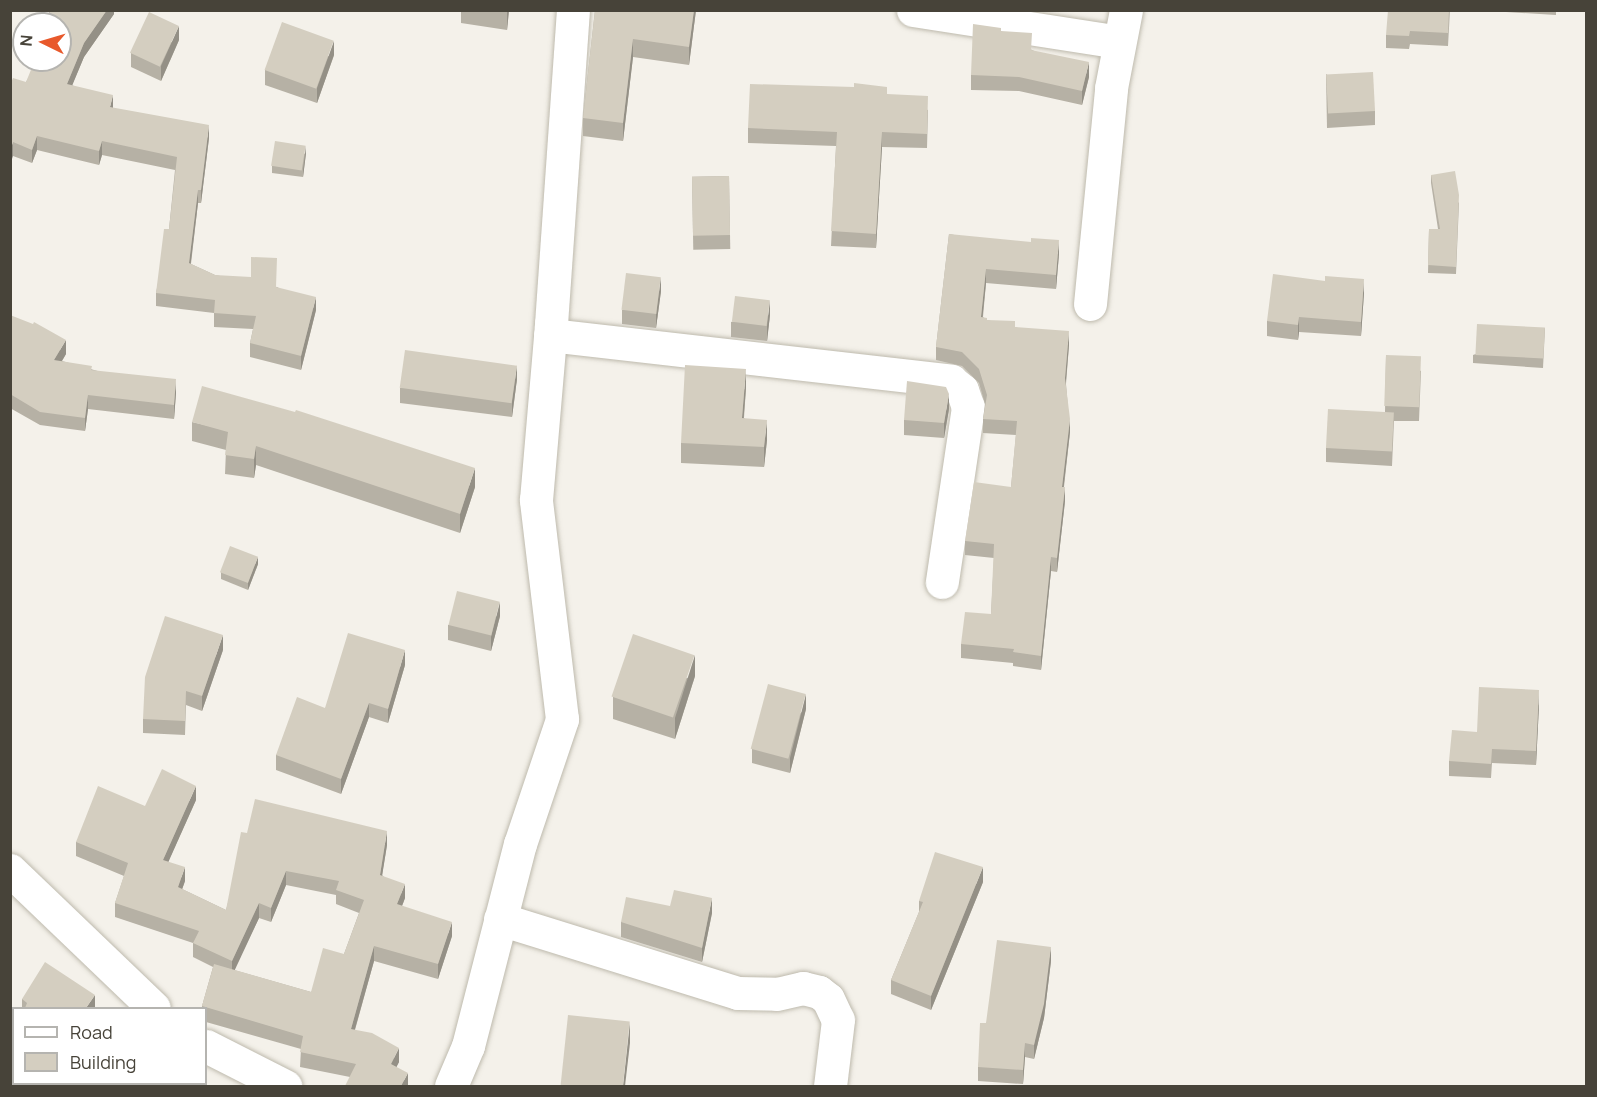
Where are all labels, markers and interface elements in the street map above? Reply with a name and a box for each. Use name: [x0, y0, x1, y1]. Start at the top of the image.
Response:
north arrow: [12, 12, 72, 72]
text: N: [15, 34, 38, 47]
legend: [12, 1007, 207, 1085]
text: Road: [70, 1020, 113, 1044]
text: Building: [70, 1050, 136, 1074]

